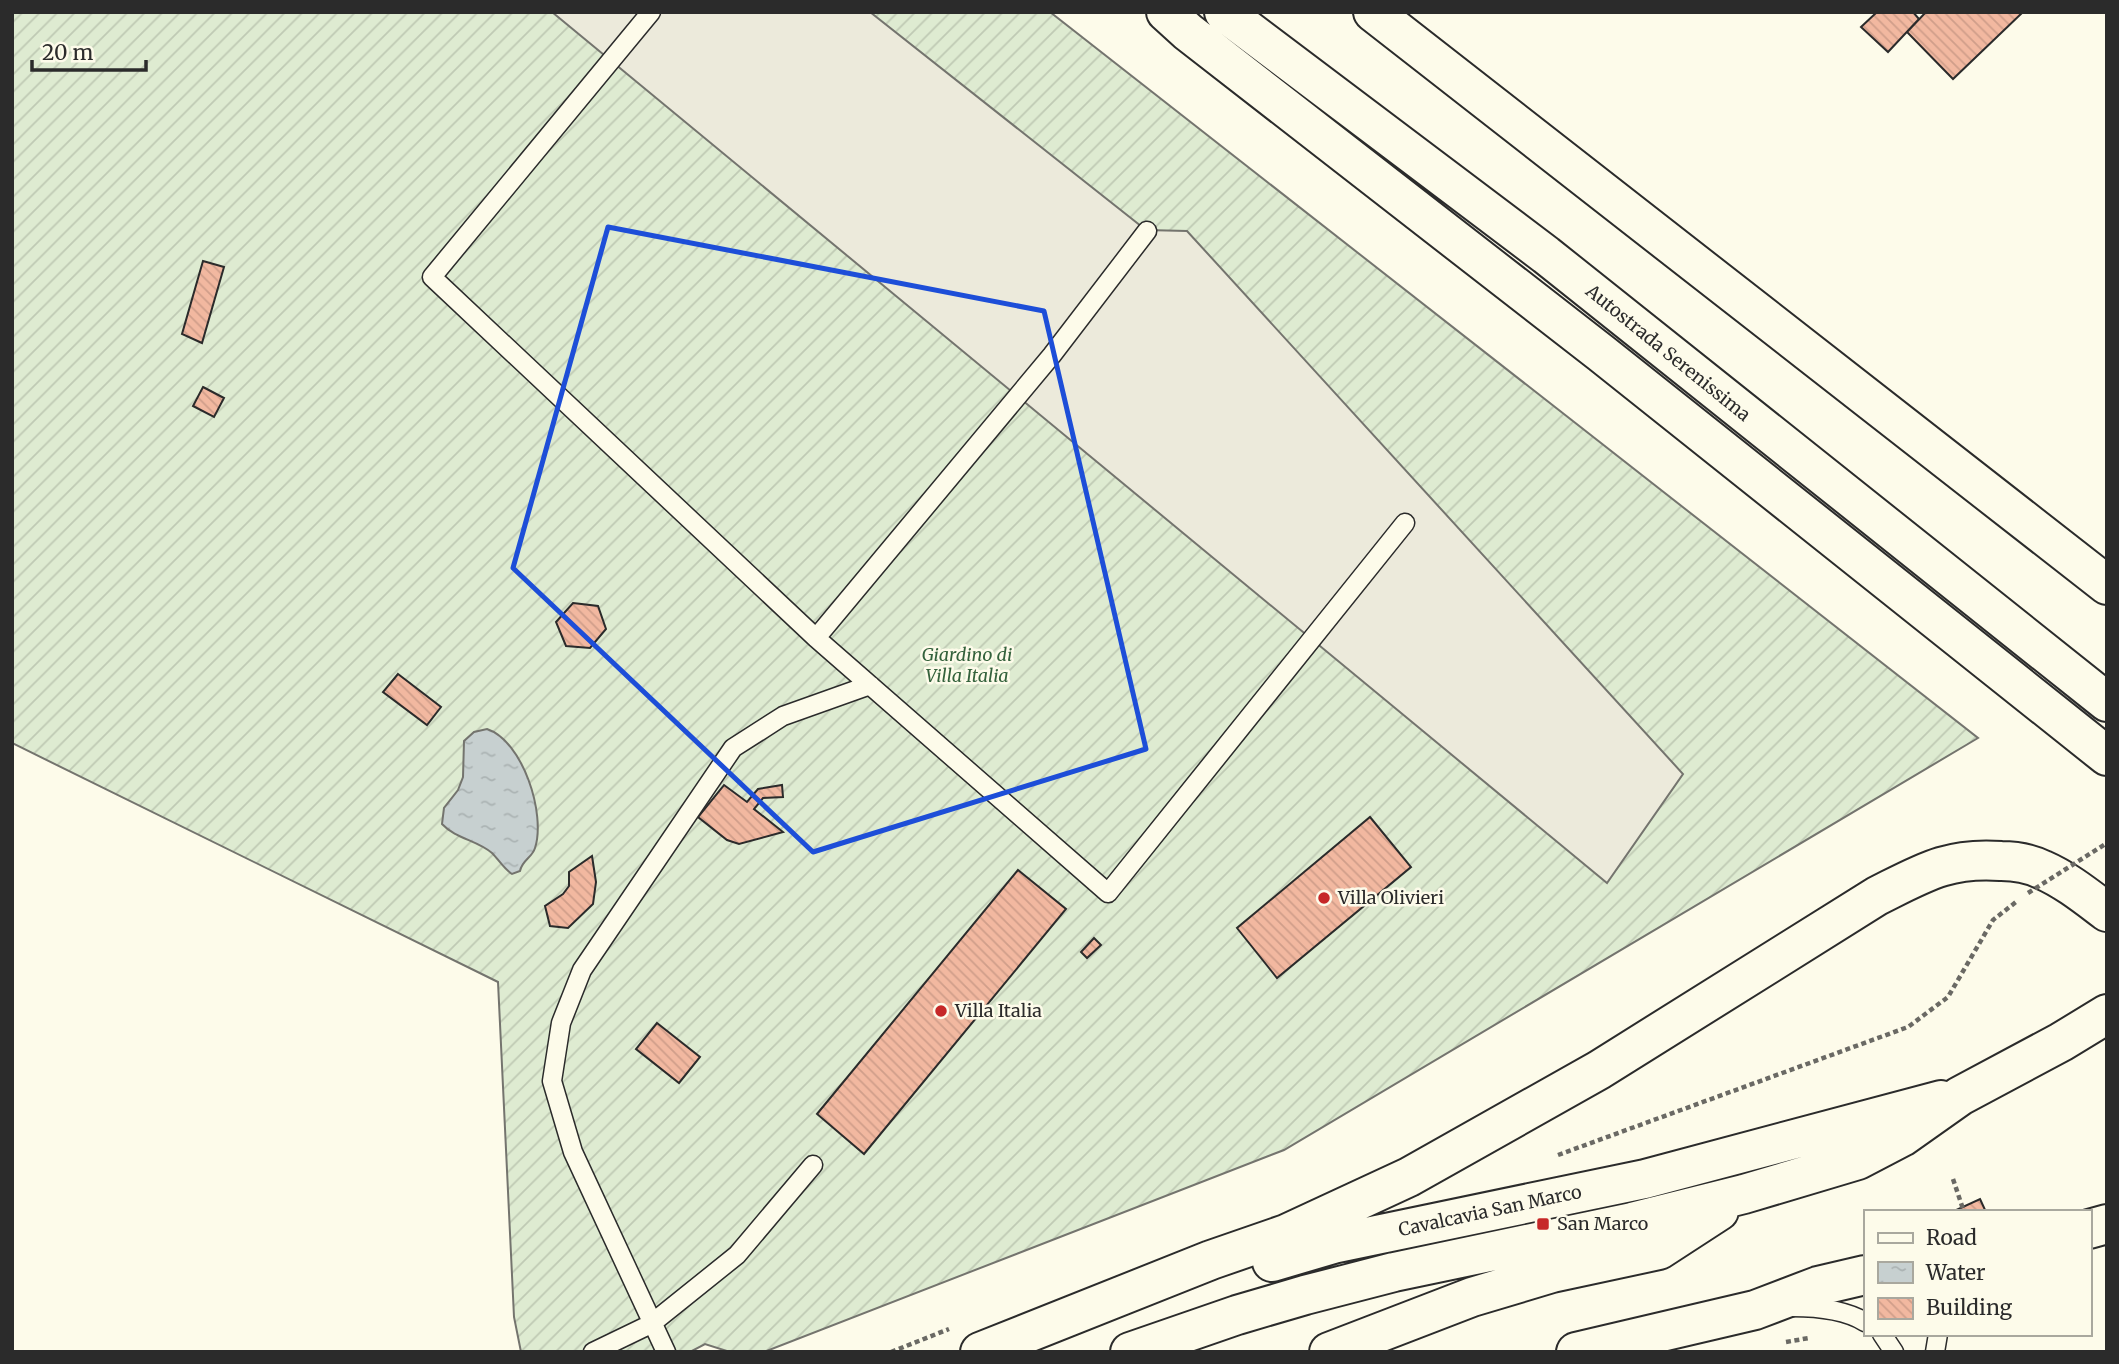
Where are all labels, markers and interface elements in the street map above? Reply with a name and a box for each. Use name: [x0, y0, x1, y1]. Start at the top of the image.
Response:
scale bar: [32, 28, 145, 72]
text: 20 m: [42, 39, 94, 66]
street label: Autostrada Serenissima: [1581, 279, 1755, 426]
park label: Giardino di Villa Italia: [922, 643, 1012, 687]
place label: Villa Olivieri: [1337, 886, 1444, 909]
marker: Villa Olivieri: [1316, 890, 1332, 906]
place label: Villa Italia: [954, 999, 1042, 1022]
marker: Villa Italia: [933, 1003, 949, 1019]
street label: Cavalcavia San Marco: [1396, 1180, 1583, 1241]
legend: [1864, 1210, 2091, 1336]
place label: San Marco: [1557, 1212, 1648, 1235]
marker: San Marco: [1535, 1216, 1551, 1232]
text: Road: [1926, 1224, 1977, 1251]
text: Water: [1925, 1259, 1985, 1286]
text: Building: [1926, 1294, 2013, 1321]

